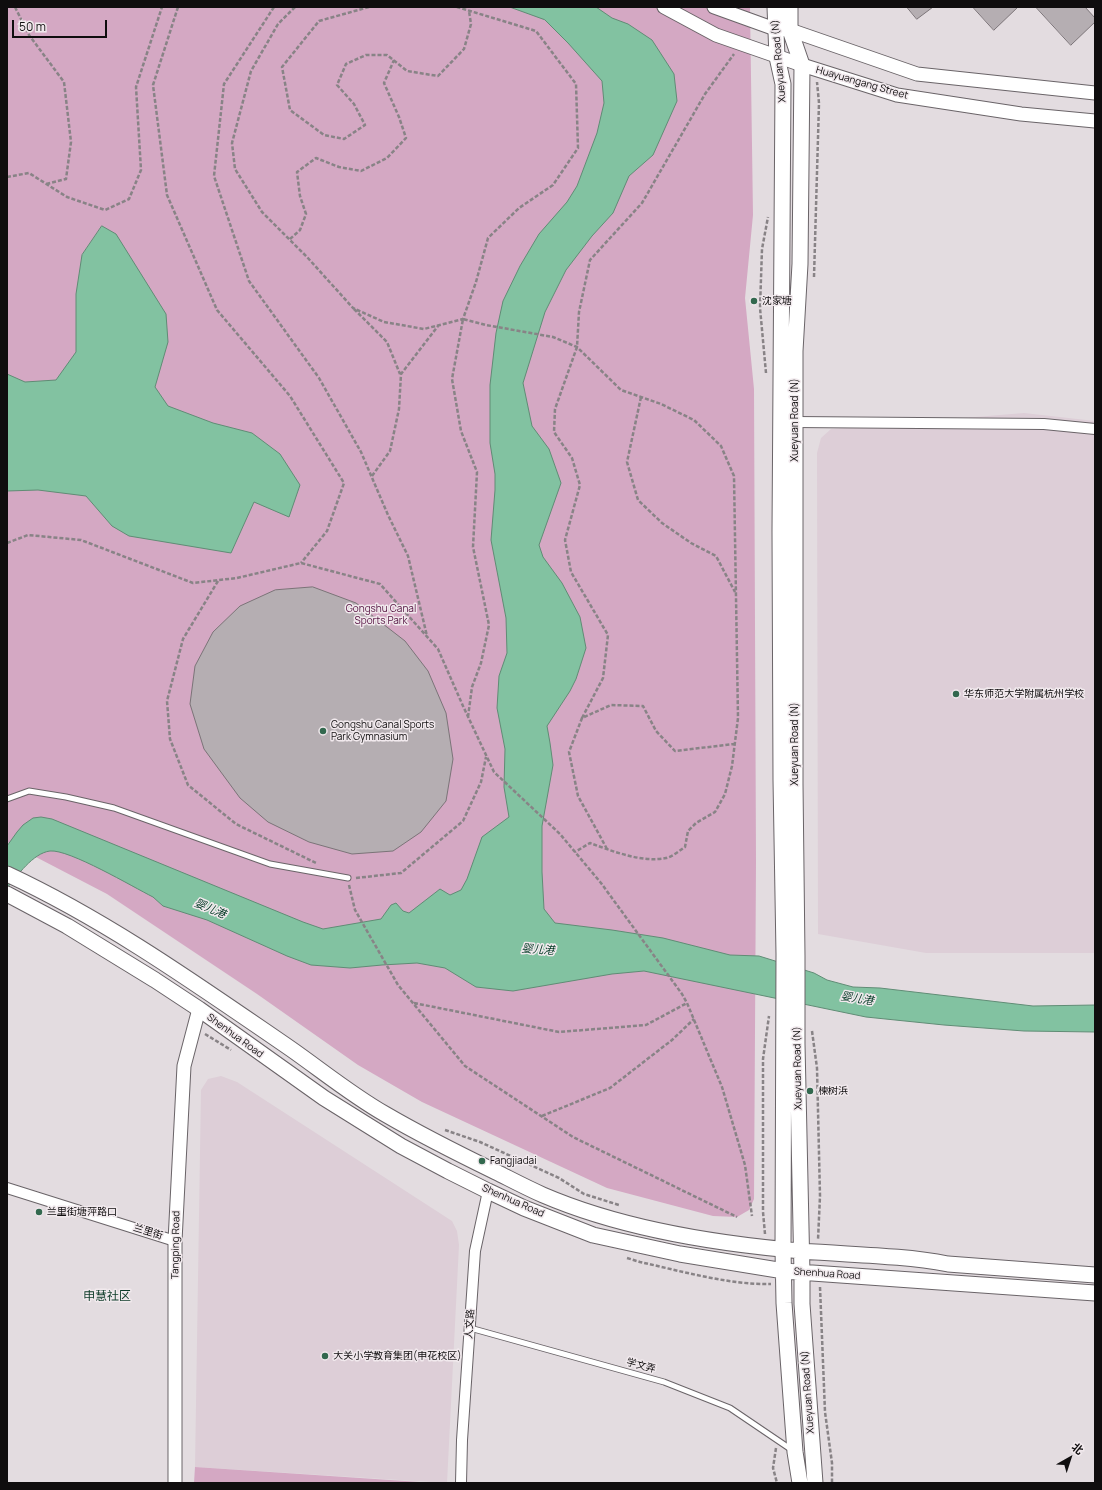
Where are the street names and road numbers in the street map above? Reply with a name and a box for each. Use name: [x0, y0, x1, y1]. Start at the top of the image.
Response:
street label: Xueyuan Road (N): [769, 19, 789, 103]
street label: Huayuangang Street: [814, 64, 910, 102]
street label: Xueyuan Road (N): [789, 378, 801, 462]
street label: Xueyuan Road (N): [789, 702, 801, 786]
street label: Shenhua Road: [204, 1011, 266, 1061]
street label: Xueyuan Road (N): [791, 1026, 805, 1110]
street label: Shenhua Road: [480, 1182, 546, 1220]
street label: Tangping Road: [169, 1211, 183, 1279]
street label: 兰里街: [132, 1222, 164, 1242]
street label: Shenhua Road: [793, 1266, 861, 1282]
street label: 人文路: [463, 1309, 477, 1339]
street label: Xueyuan Road (N): [799, 1350, 817, 1434]
street label: 学文弄: [625, 1356, 657, 1376]

